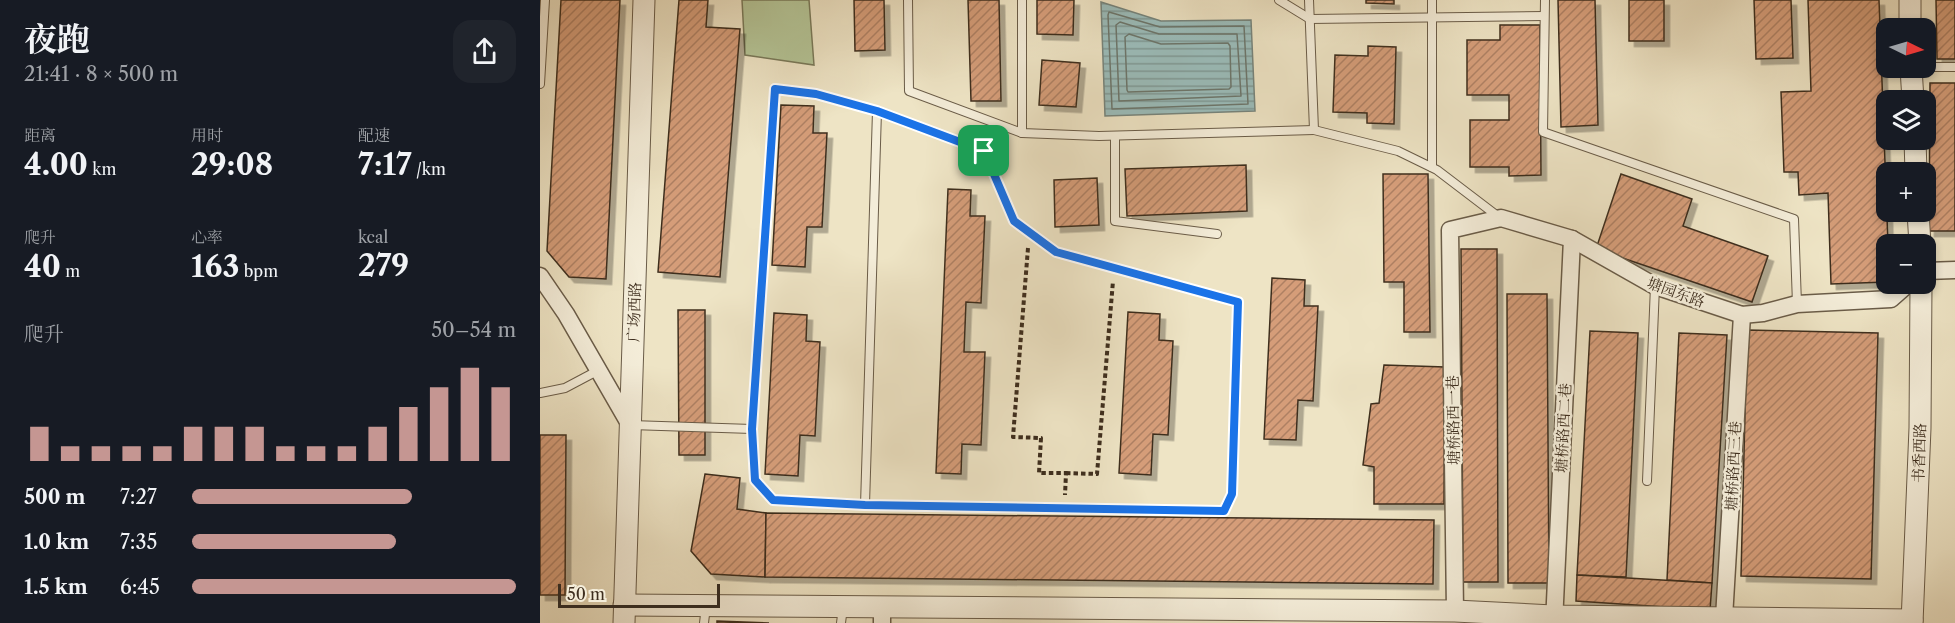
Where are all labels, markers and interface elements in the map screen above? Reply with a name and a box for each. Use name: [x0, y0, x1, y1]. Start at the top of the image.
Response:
north arrow: [1876, 18, 1936, 78]
map controls: [1876, 18, 1936, 294]
text: 夜跑: [24, 19, 90, 60]
button: share: [453, 20, 516, 83]
text: 21:41 · 8 × 500 m: [24, 62, 178, 86]
button: layers: [1876, 90, 1936, 150]
text: 距离: [24, 125, 56, 145]
text: 用时: [191, 125, 223, 145]
text: 配速: [358, 125, 390, 145]
pin: [958, 125, 1009, 176]
icon: arrive: [967, 134, 1000, 167]
text: 4.00: [24, 146, 88, 183]
text: 29:08: [191, 146, 273, 183]
text: 7:17: [358, 146, 412, 183]
text: km: [88, 159, 116, 179]
text: /km: [412, 159, 446, 179]
button: +: [1876, 162, 1936, 222]
text: 爬升: [24, 227, 56, 247]
text: 心率: [191, 227, 223, 247]
text: kcal: [358, 227, 388, 247]
button: −: [1876, 234, 1936, 294]
text: 279: [358, 247, 409, 284]
text: 40: [24, 248, 61, 285]
text: 163: [191, 248, 239, 285]
text: m: [61, 261, 80, 281]
text: bpm: [239, 261, 278, 281]
street label: 塘园东路: [1645, 273, 1707, 311]
street label: 广场西路: [623, 282, 645, 342]
text: 50–54 m: [431, 318, 516, 342]
text: 爬升: [24, 322, 64, 346]
street label: 塘桥路西一巷: [1443, 375, 1463, 465]
street label: 塘桥路西二巷: [1551, 383, 1575, 473]
street label: 塘桥路西三巷: [1721, 421, 1745, 511]
street label: 书香西路: [1908, 423, 1930, 483]
text: 500 m: [24, 485, 85, 509]
text: 7:27: [120, 485, 157, 509]
text: 1.0 km: [24, 530, 89, 554]
text: 7:35: [120, 530, 157, 554]
text: 1.5 km: [24, 575, 88, 599]
text: 6:45: [120, 575, 160, 599]
scale bar: [558, 581, 720, 608]
text: 50 m: [567, 584, 605, 604]

